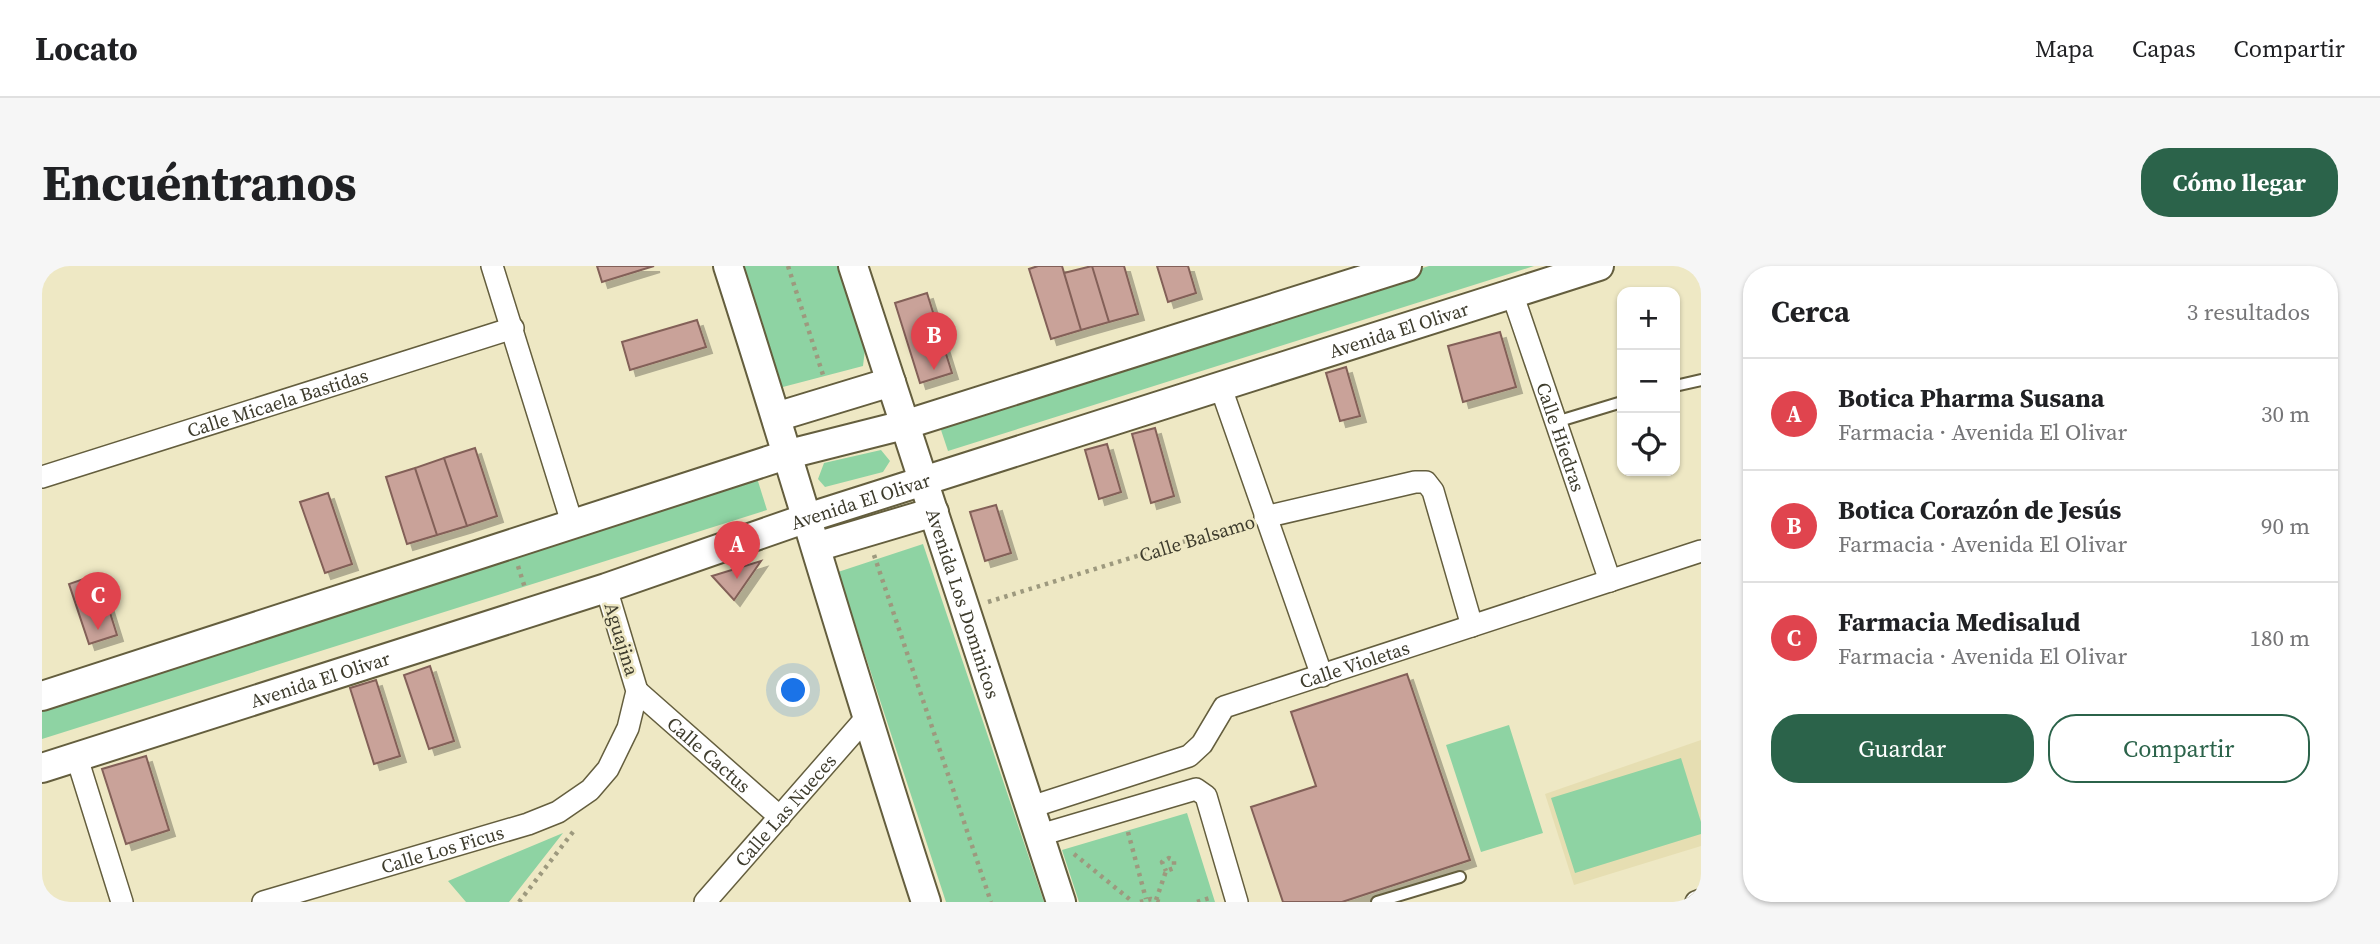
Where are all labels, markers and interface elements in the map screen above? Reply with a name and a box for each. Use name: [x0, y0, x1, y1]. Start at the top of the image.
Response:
text: Locato: [35, 26, 138, 71]
text: Mapa: [2035, 32, 2094, 65]
text: Capas: [2132, 32, 2196, 65]
text: Compartir: [2234, 32, 2345, 65]
button: Cómo llegar: [2141, 148, 2338, 217]
text: Encuéntranos: [42, 149, 356, 216]
map controls: [1617, 287, 1680, 476]
button: +: [1617, 287, 1680, 350]
text: Cerca: [1771, 291, 1850, 332]
street label: Avenida El Olivar: [1326, 295, 1472, 364]
text: 3 resultados: [2187, 296, 2310, 328]
pin: B: [911, 312, 957, 370]
button: −: [1617, 350, 1680, 413]
street label: Calle Micaela Bastidas: [184, 362, 371, 443]
street label: Calle Hiedras: [1530, 379, 1592, 495]
text: Botica Pharma Susana: [1838, 380, 2105, 416]
text: A: [1786, 398, 1802, 430]
text: 30 m: [2261, 398, 2310, 430]
button: locate: [1617, 413, 1680, 476]
text: Farmacia · Avenida El Olivar: [1838, 416, 2127, 448]
street label: Avenida El Olivar: [787, 467, 934, 536]
text: Botica Corazón de Jesús: [1838, 492, 2121, 528]
street label: Avenida Los Dominicos: [920, 505, 1007, 702]
street label: Calle Balsamo: [1136, 508, 1258, 568]
text: B: [1787, 510, 1801, 542]
text: 90 m: [2261, 510, 2310, 542]
pin: A: [714, 521, 760, 579]
text: Farmacia · Avenida El Olivar: [1838, 528, 2127, 560]
pin: C: [75, 572, 121, 630]
street label: Aguajina: [599, 599, 646, 679]
text: Farmacia Medisalud: [1838, 604, 2080, 640]
text: C: [1787, 622, 1801, 654]
text: 180 m: [2249, 622, 2310, 654]
street label: Calle Violetas: [1296, 634, 1413, 694]
text: Farmacia · Avenida El Olivar: [1838, 640, 2127, 672]
street label: Avenida El Olivar: [247, 645, 393, 714]
your location: [776, 673, 810, 707]
street label: Calle Cactus: [662, 710, 756, 798]
button: Guardar: [1771, 714, 2034, 783]
button: Compartir: [2048, 714, 2310, 783]
street label: Calle Las Nueces: [729, 748, 842, 872]
street label: Calle Los Ficus: [378, 819, 507, 880]

